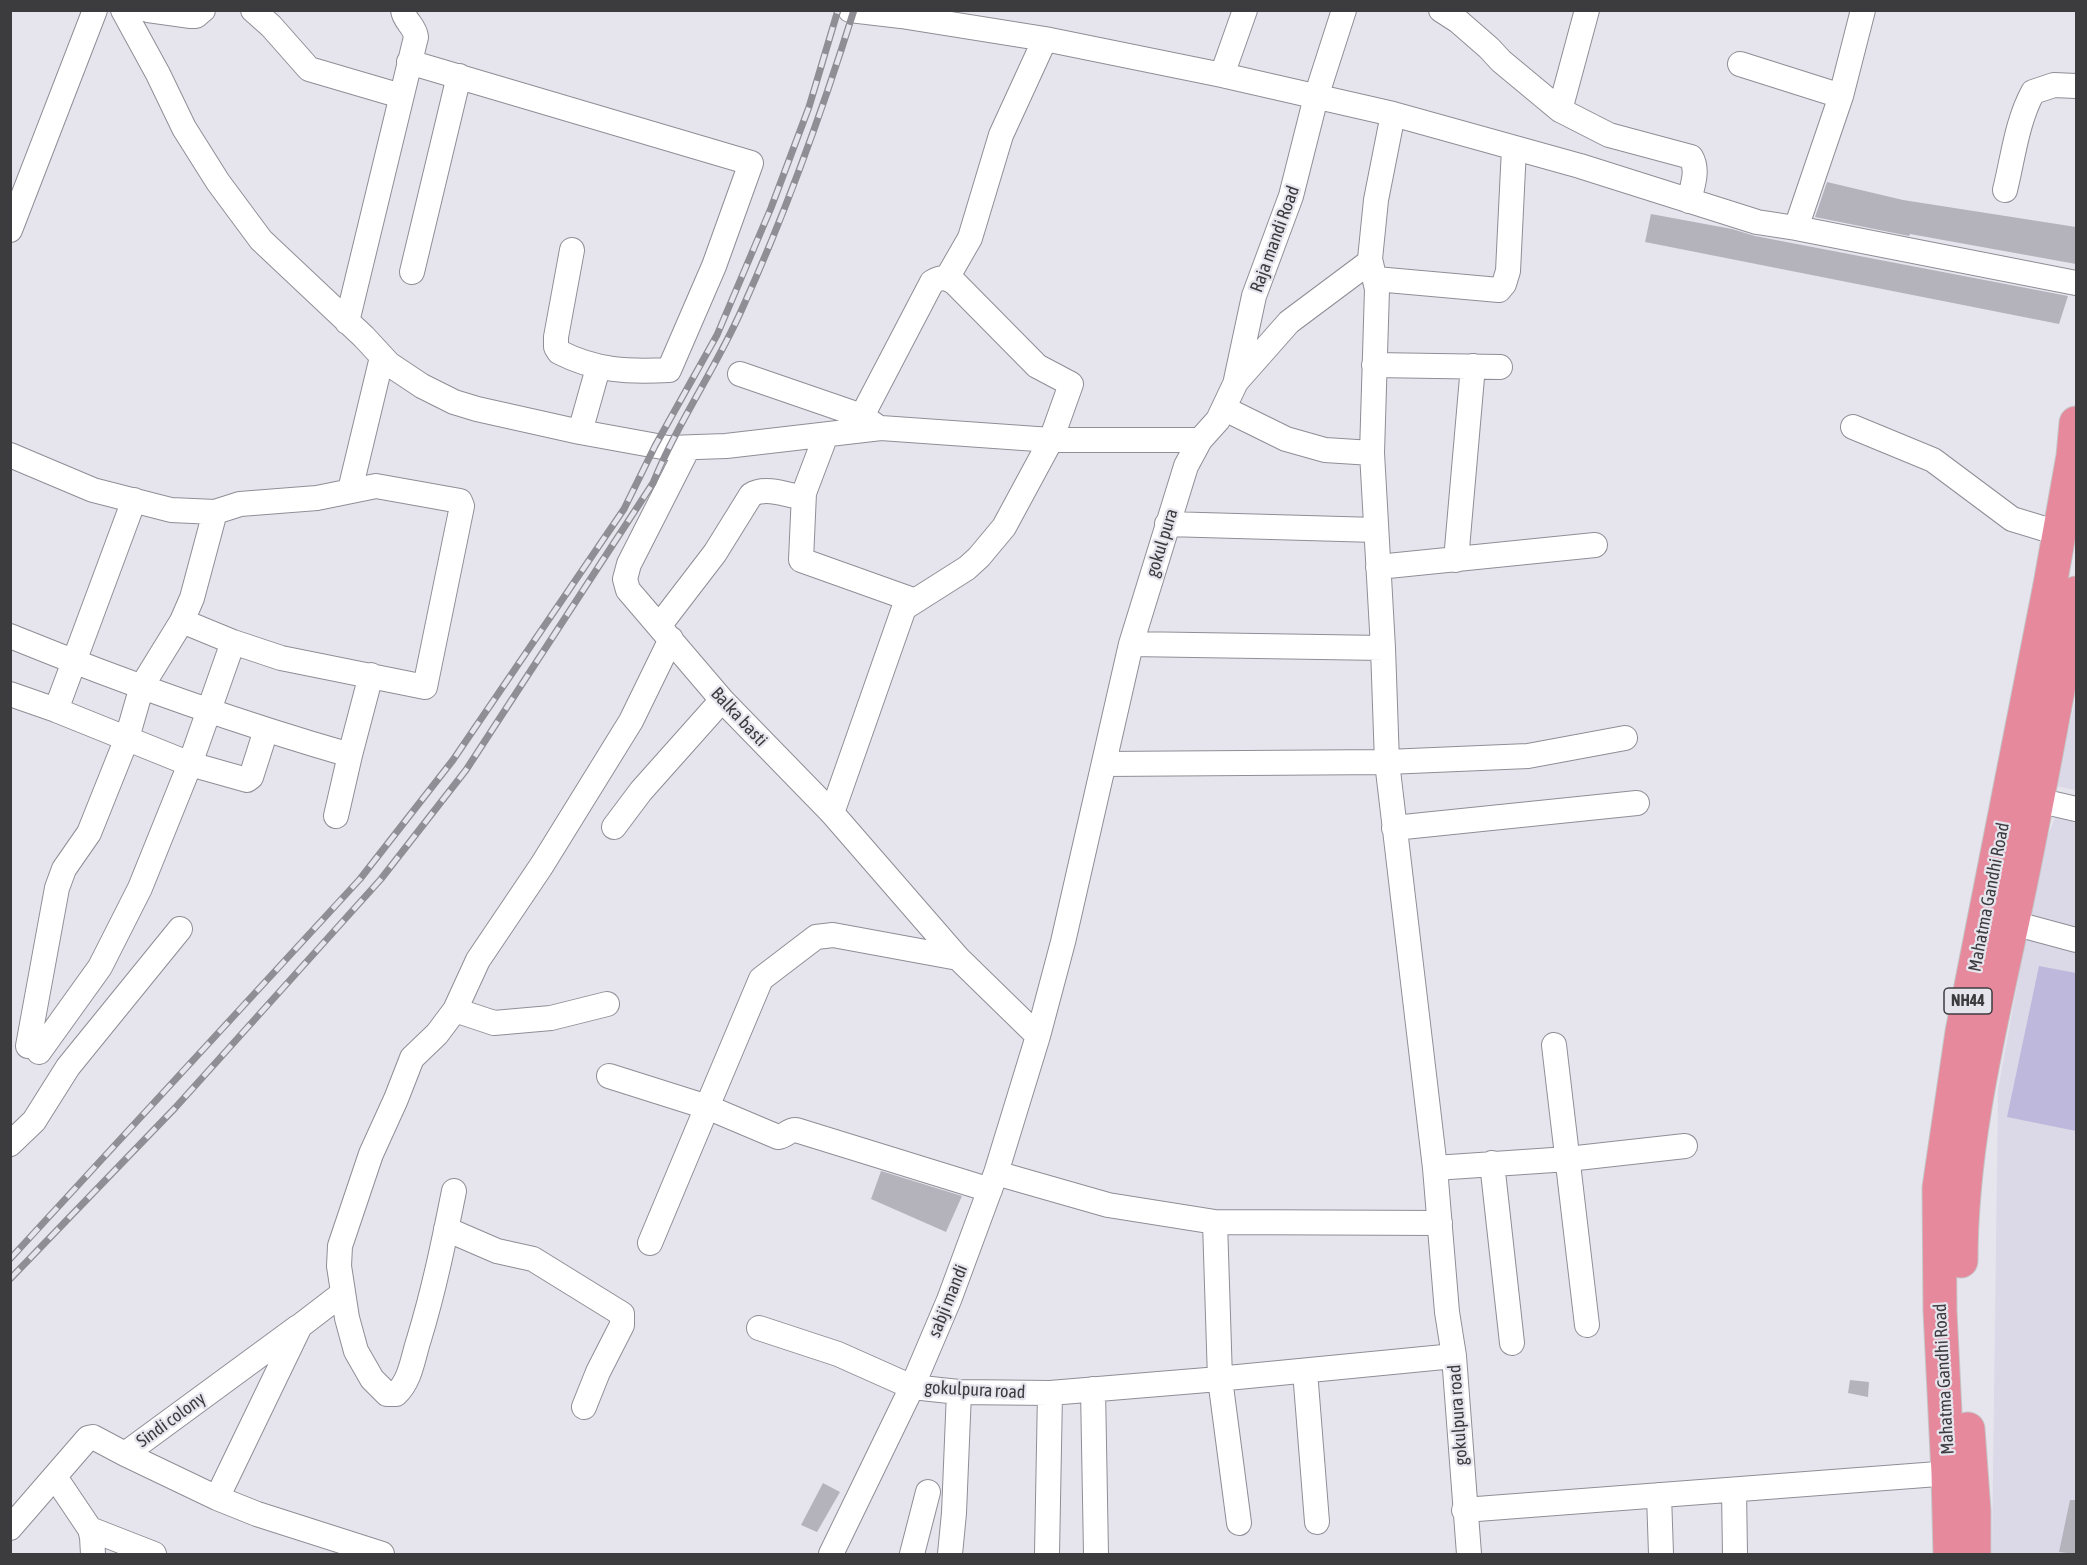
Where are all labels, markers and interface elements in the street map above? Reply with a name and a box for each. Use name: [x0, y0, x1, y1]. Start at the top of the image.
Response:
street label: Raja mandi Road: [1246, 183, 1304, 295]
street label: gokul pura: [1141, 506, 1183, 580]
street label: Balka basti: [706, 683, 772, 751]
street label: Mahatma Gandhi Road: [1964, 821, 2014, 973]
road number: NH44: [1944, 988, 1992, 1014]
street label: sabji mandi: [924, 1261, 972, 1341]
street label: Mahatma Gandhi Road: [1929, 1303, 1959, 1455]
street label: gokulpura road: [1444, 1364, 1472, 1466]
street label: gokulpura road: [924, 1377, 1026, 1403]
street label: Sindi colony: [132, 1388, 210, 1452]

